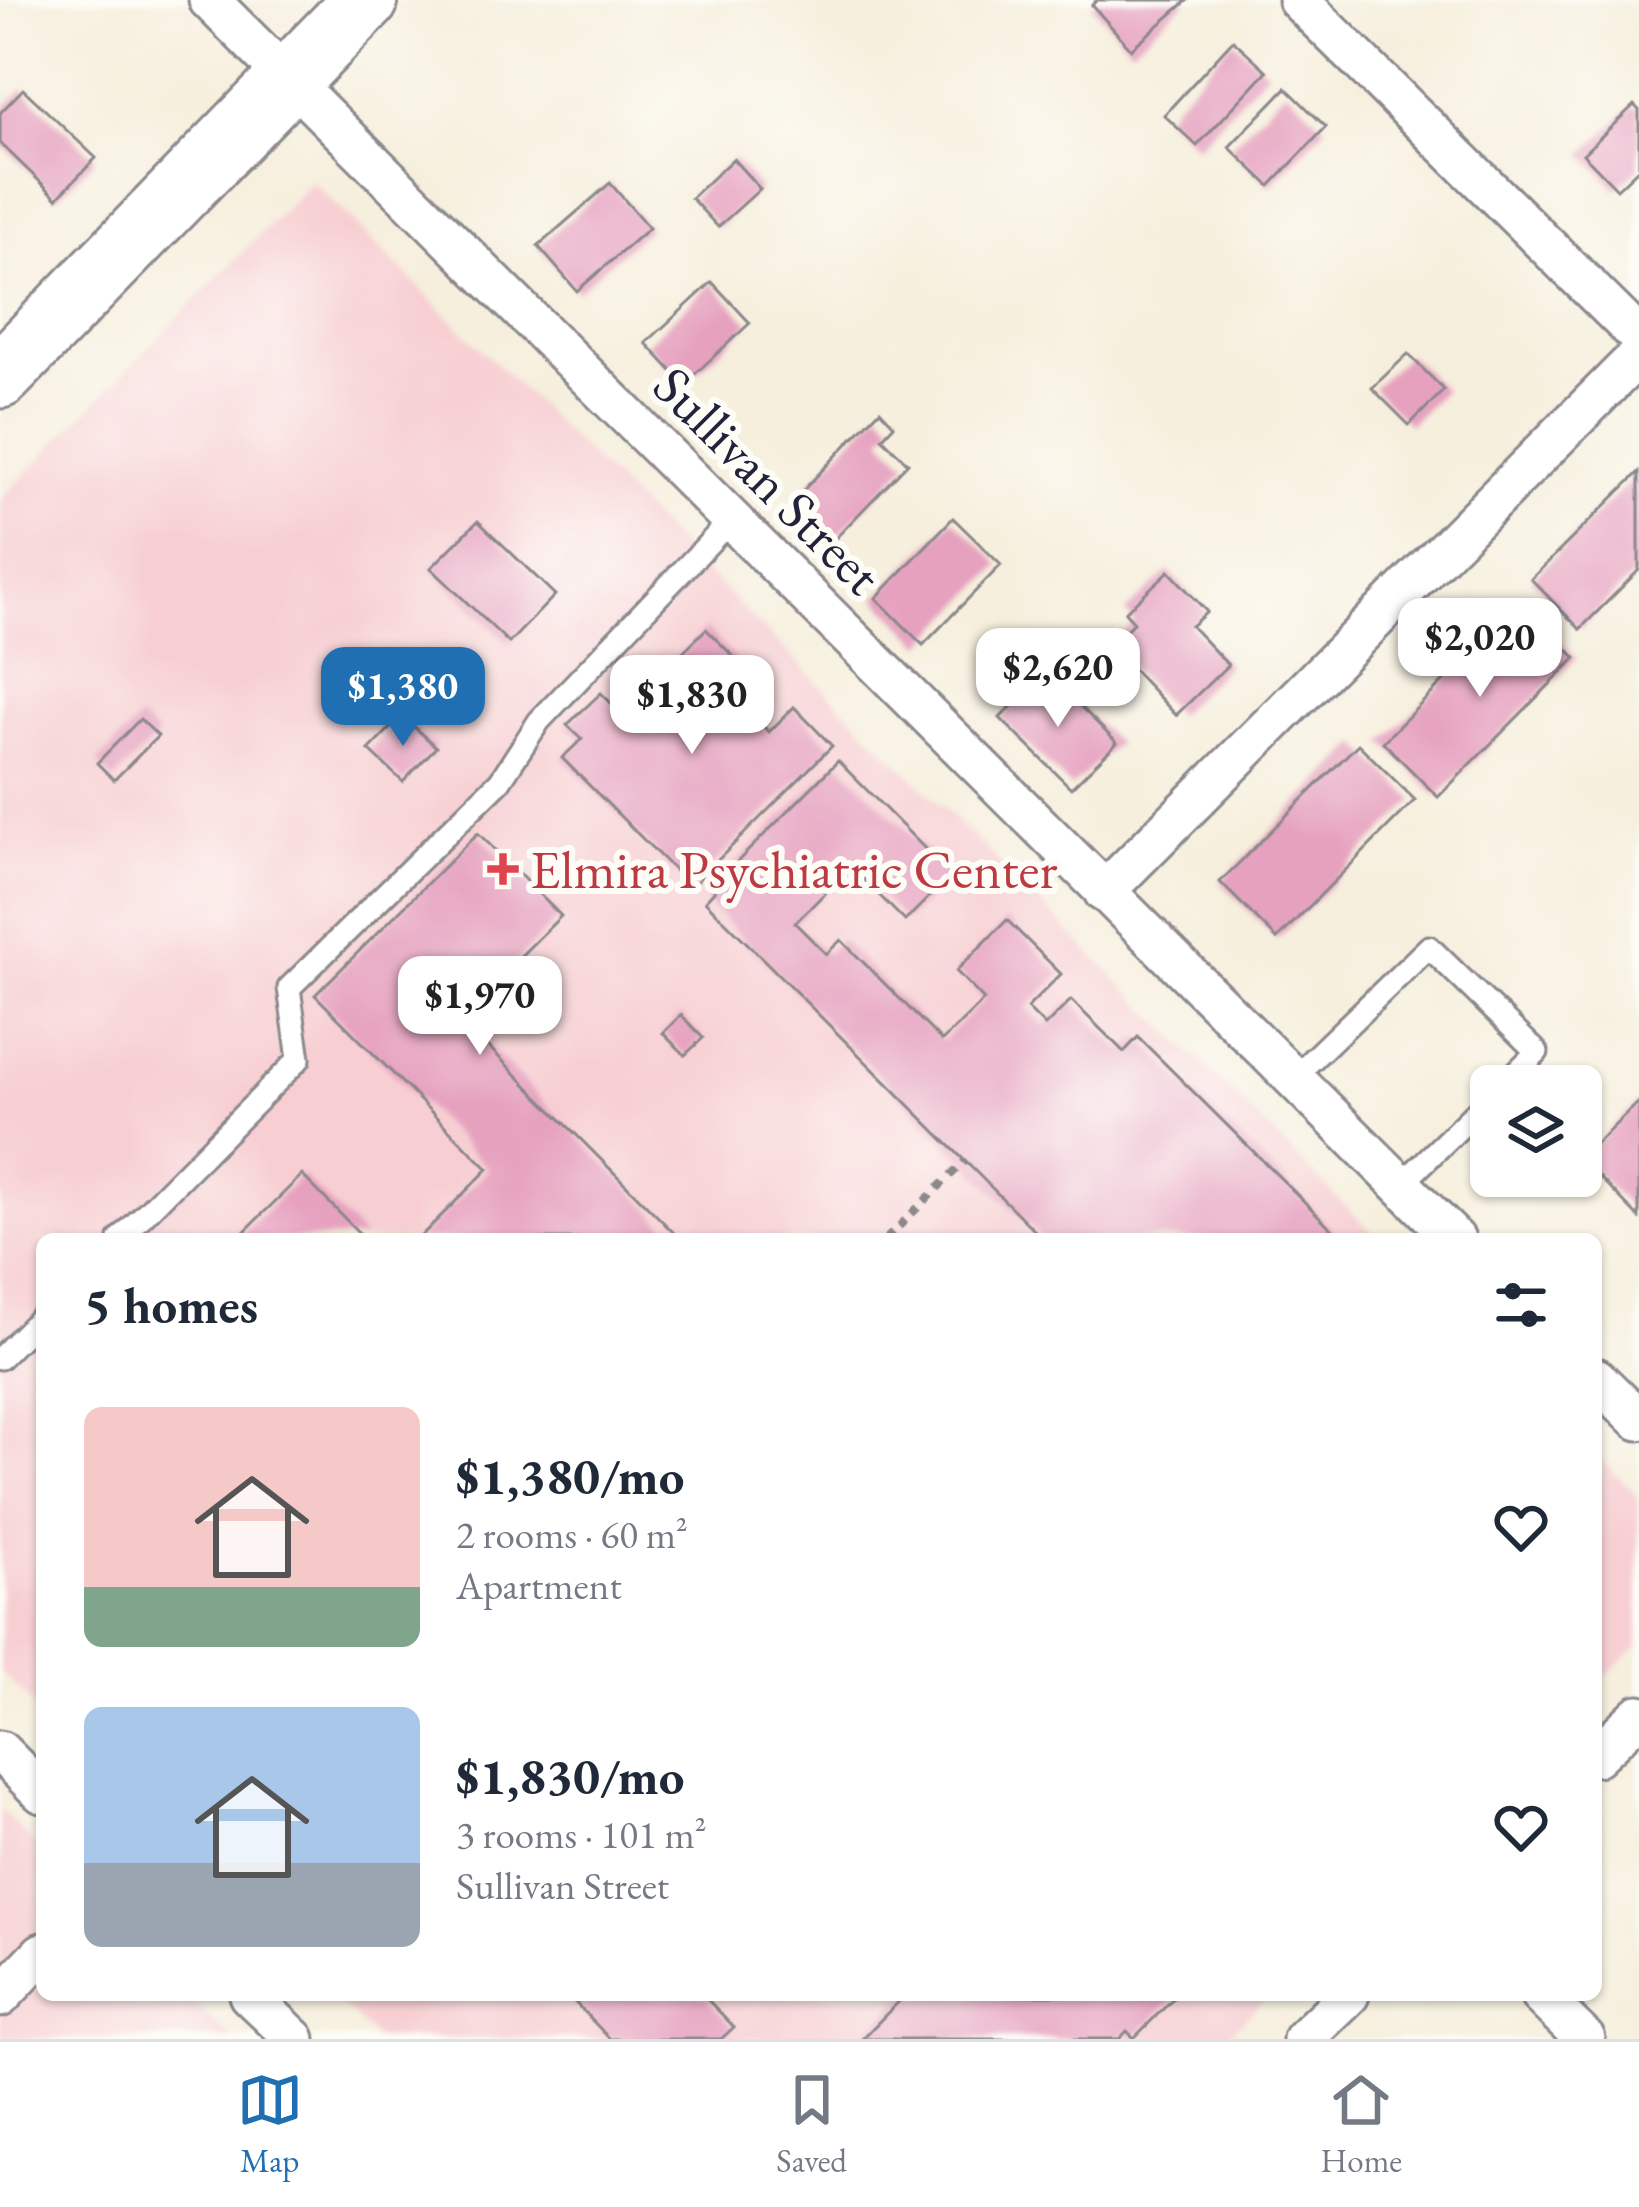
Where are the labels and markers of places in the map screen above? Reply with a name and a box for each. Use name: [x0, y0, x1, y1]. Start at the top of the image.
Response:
pin: $2,020: [1382, 598, 1578, 700]
pin: $2,620: [960, 628, 1156, 730]
pin: $1,380: [305, 647, 501, 749]
pin: $1,830: [594, 655, 790, 757]
place label: Elmira Psychiatric Center: [530, 834, 1058, 904]
marker: Elmira Psychiatric Center: [487, 853, 519, 885]
pin: $1,970: [382, 956, 578, 1058]

